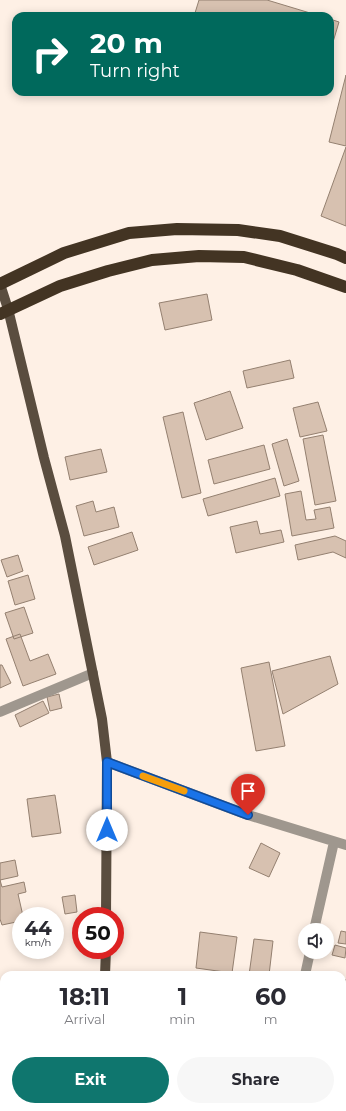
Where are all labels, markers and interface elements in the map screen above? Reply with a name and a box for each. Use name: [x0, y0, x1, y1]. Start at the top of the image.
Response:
text: 20 m: [90, 26, 163, 60]
icon: right: [24, 28, 76, 80]
text: Turn right: [90, 60, 180, 82]
pin: [231, 774, 265, 815]
icon: arrive: [237, 780, 259, 802]
position arrow: [86, 809, 128, 851]
speed limit sign: 50: [72, 907, 124, 959]
text: 44: [24, 916, 52, 940]
map controls: [298, 923, 334, 959]
button: sound: [298, 923, 334, 959]
text: km/h: [25, 936, 51, 949]
text: 18:11: [59, 982, 110, 1011]
text: 1: [178, 982, 187, 1011]
text: 60: [255, 982, 286, 1011]
text: Arrival: [64, 1011, 105, 1027]
text: min: [169, 1011, 195, 1027]
text: m: [264, 1011, 278, 1027]
button: Exit: [12, 1057, 169, 1103]
button: Share: [177, 1057, 334, 1103]

